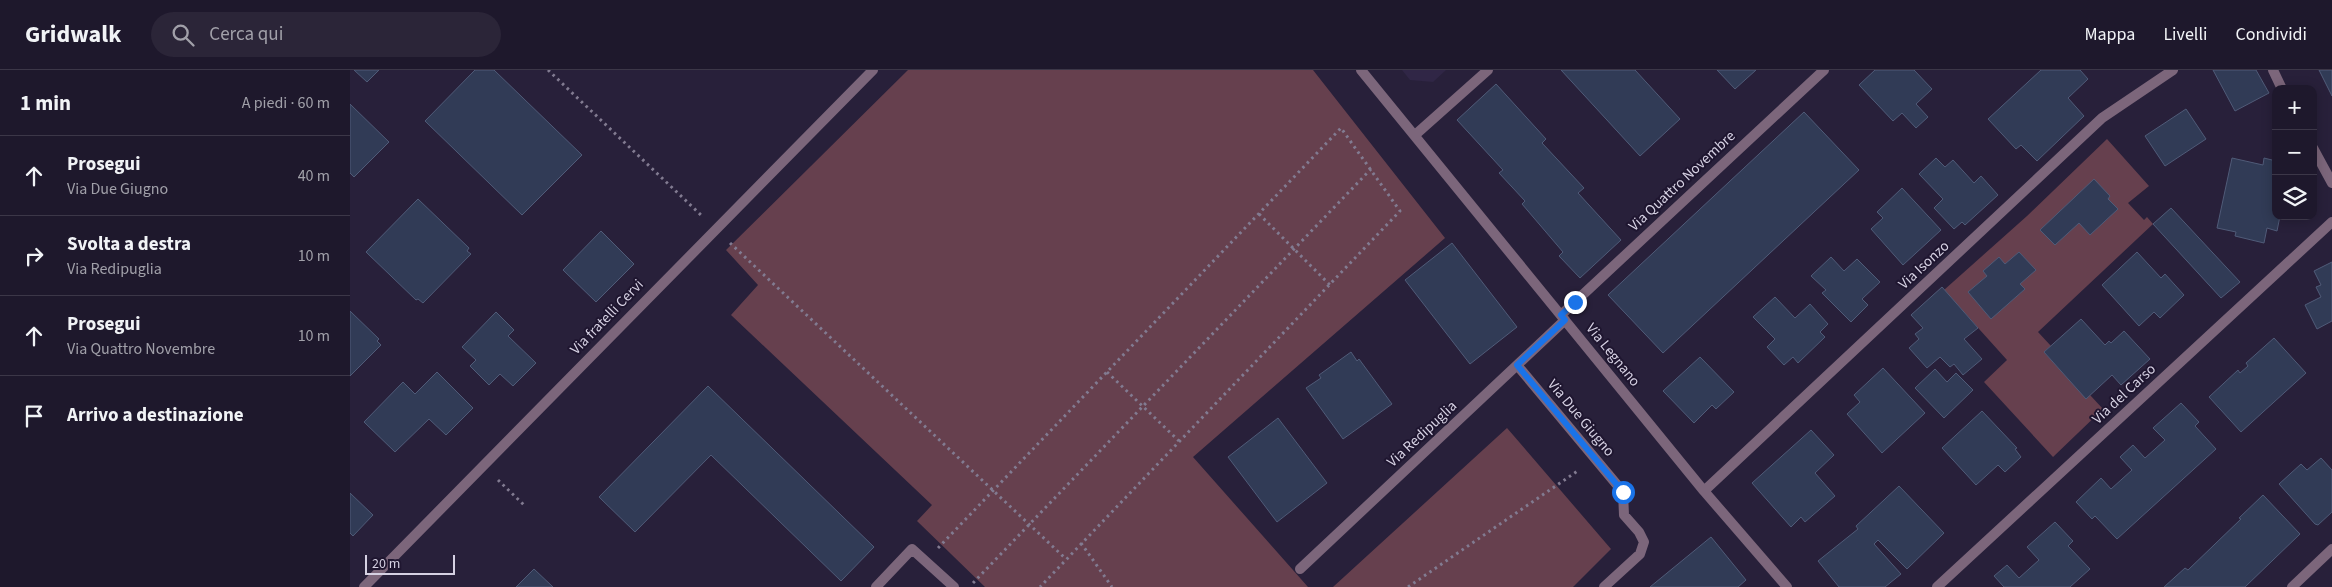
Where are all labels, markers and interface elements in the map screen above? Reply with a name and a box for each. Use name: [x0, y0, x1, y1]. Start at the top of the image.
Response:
search box: [151, 12, 501, 57]
text: Gridwalk: [25, 17, 121, 52]
icon: search: [169, 21, 197, 49]
text: Cerca qui: [209, 21, 283, 48]
text: Mappa: [2084, 22, 2135, 47]
text: Livelli: [2163, 22, 2207, 47]
text: Condividi: [2235, 22, 2307, 47]
map controls: [2272, 85, 2317, 220]
button: +: [2272, 85, 2317, 130]
text: 1 min: [20, 88, 71, 118]
text: A piedi · 60 m: [242, 92, 330, 114]
street label: Via Quattro Novembre: [1624, 126, 1740, 236]
button: −: [2272, 130, 2317, 175]
text: Prosegui: [67, 151, 140, 178]
icon: ahead: [20, 162, 48, 190]
text: 40 m: [298, 165, 330, 187]
button: layers: [2272, 175, 2317, 220]
text: Via Due Giugno: [67, 178, 168, 200]
text: Svolta a destra: [67, 231, 191, 258]
street label: Via Isonzo: [1894, 236, 1954, 294]
icon: right: [20, 242, 48, 270]
text: 10 m: [298, 245, 330, 267]
text: Via Redipuglia: [67, 258, 162, 280]
street label: Via fratelli Cervi: [566, 275, 648, 359]
route end: [1564, 291, 1587, 314]
text: Prosegui: [67, 311, 140, 338]
street label: Via Legnano: [1581, 319, 1645, 391]
icon: ahead: [20, 322, 48, 350]
text: 10 m: [298, 325, 330, 347]
text: Via Quattro Novembre: [67, 338, 215, 360]
street label: Via del Carso: [2087, 359, 2161, 429]
street label: Via Due Giugno: [1542, 375, 1620, 461]
street label: Via Redipuglia: [1382, 396, 1462, 472]
icon: arrive: [20, 402, 48, 430]
text: Arrivo a destinazione: [67, 402, 244, 429]
route start: [1612, 481, 1635, 504]
scale bar: [365, 552, 455, 575]
text: 20 m: [372, 554, 400, 574]

